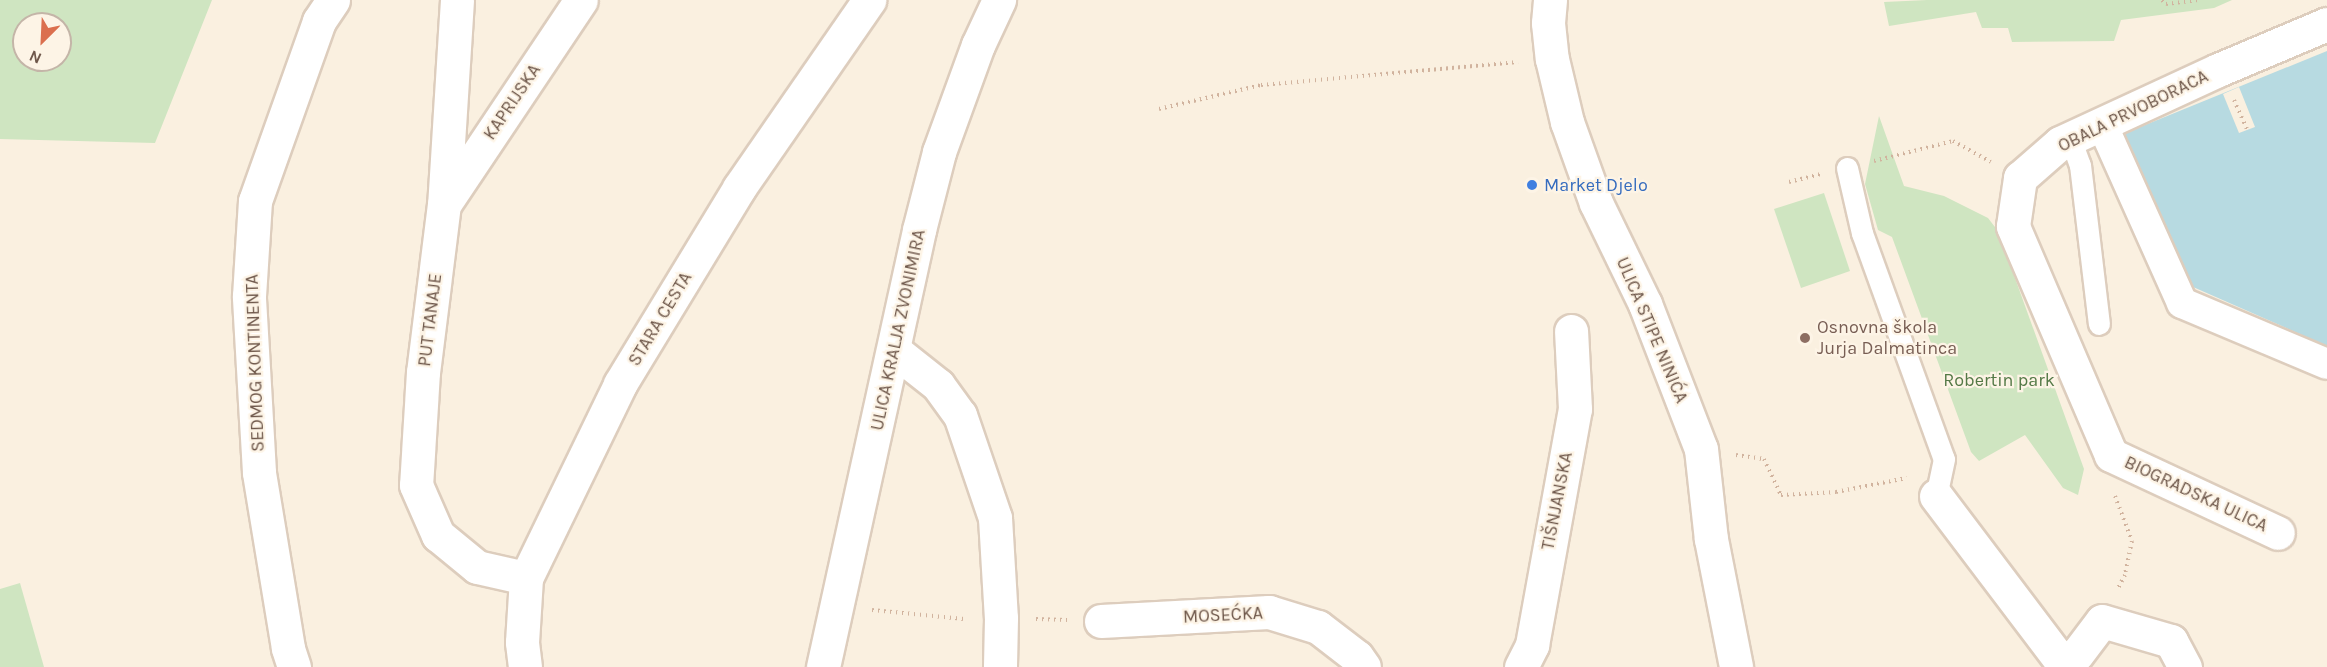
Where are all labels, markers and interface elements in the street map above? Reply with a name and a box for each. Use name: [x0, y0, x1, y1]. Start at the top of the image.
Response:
north arrow: [12, 12, 72, 72]
text: N: [26, 46, 44, 68]
street label: KAPRIJSKA: [479, 60, 545, 144]
street label: OBALA PRVOBORACA: [2054, 65, 2212, 157]
place label: Market Djelo: [1544, 174, 1648, 196]
marker: Market Djelo: [1525, 178, 1539, 192]
street label: ULICA KRALJA ZVONIMIRA: [866, 227, 930, 433]
street label: ULICA STIPE NINIĆA: [1612, 254, 1692, 406]
street label: STARA CESTA: [624, 268, 696, 370]
street label: PUT TANAJE: [414, 272, 446, 368]
street label: SEDMOG KONTINENTA: [241, 274, 269, 452]
place label: Osnovna škola Jurja Dalmatinca: [1817, 317, 1957, 360]
marker: Osnovna škola Jurja Dalmatinca: [1798, 331, 1812, 345]
park label: Robertin park: [1943, 369, 2055, 391]
street label: TIŠNJANSKA: [1537, 450, 1577, 552]
street label: BIOGRADSKA ULICA: [2121, 451, 2271, 537]
street label: MOSEĆKA: [1182, 602, 1264, 628]

